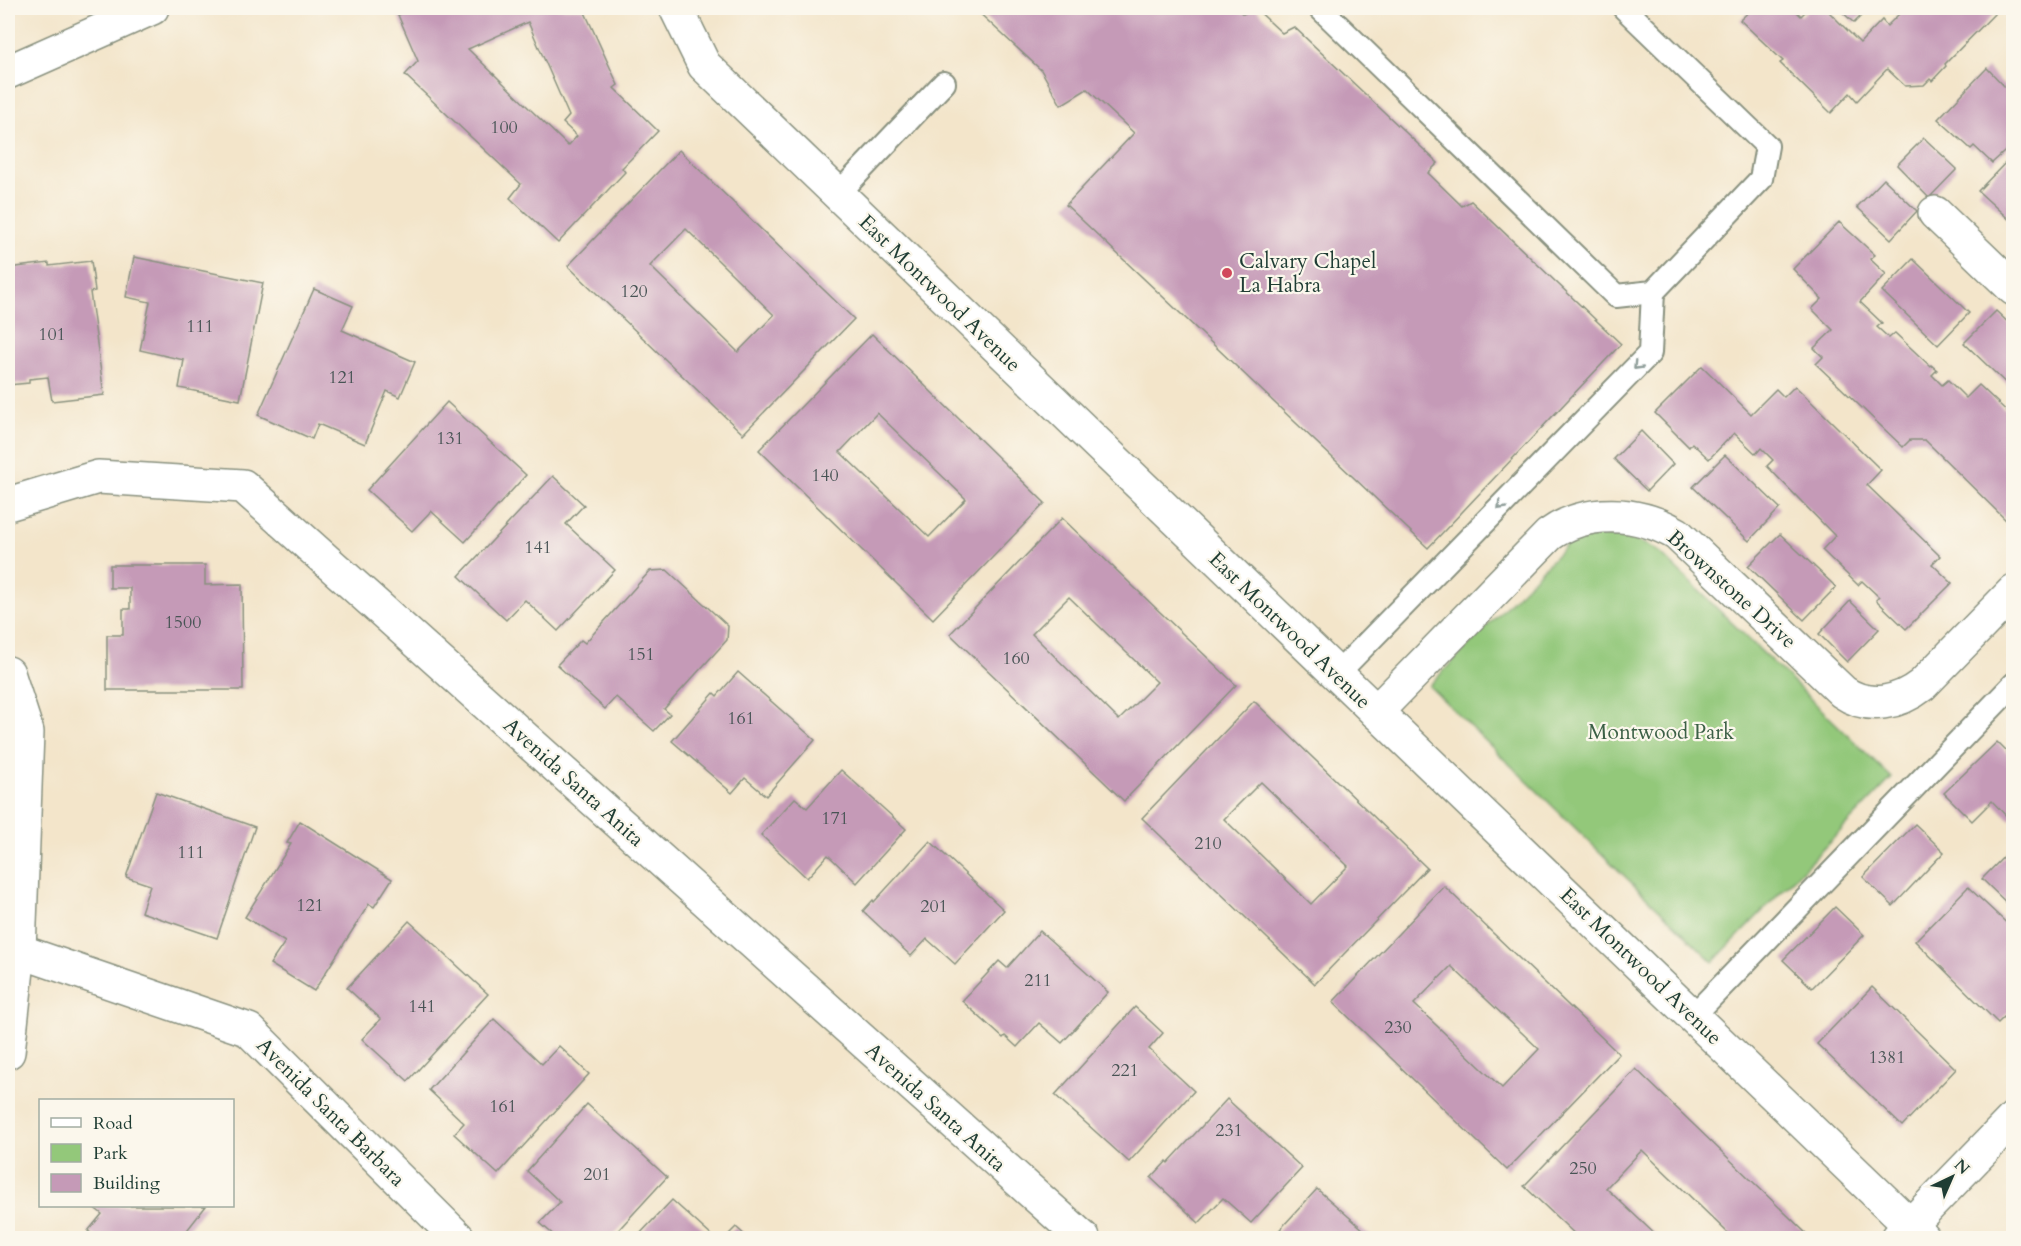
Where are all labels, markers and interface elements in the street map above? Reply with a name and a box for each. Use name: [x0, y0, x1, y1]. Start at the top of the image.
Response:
house number: 100: [490, 115, 518, 140]
street label: East Montwood Avenue: [852, 208, 1027, 379]
place label: Calvary Chapel La Habra: [1239, 247, 1376, 300]
marker: Calvary Chapel La Habra: [1220, 266, 1234, 280]
house number: 120: [620, 279, 648, 304]
house number: 111: [186, 314, 214, 339]
house number: 101: [38, 322, 66, 347]
one-way arrow: [1633, 359, 1644, 370]
house number: 121: [328, 365, 356, 390]
house number: 131: [436, 426, 464, 451]
house number: 140: [811, 463, 839, 488]
one-way arrow: [1497, 498, 1508, 509]
street label: Brownstone Drive: [1661, 523, 1803, 655]
house number: 141: [524, 535, 552, 560]
street label: East Montwood Avenue: [1202, 545, 1377, 716]
house number: 1500: [165, 610, 201, 635]
house number: 151: [627, 642, 655, 667]
house number: 160: [1002, 646, 1030, 671]
house number: 161: [727, 706, 755, 731]
street label: Avenida Santa Anita: [497, 711, 650, 853]
park label: Montwood Park: [1588, 718, 1735, 747]
house number: 171: [821, 806, 849, 831]
house number: 210: [1194, 831, 1222, 856]
house number: 111: [177, 840, 205, 865]
street label: East Montwood Avenue: [1553, 881, 1728, 1052]
house number: 121: [296, 893, 324, 918]
house number: 201: [920, 894, 948, 919]
house number: 211: [1024, 968, 1052, 993]
house number: 141: [408, 994, 436, 1019]
house number: 230: [1384, 1015, 1412, 1040]
street label: Avenida Santa Barbara: [250, 1031, 412, 1193]
street label: Avenida Santa Anita: [859, 1036, 1012, 1178]
house number: 1381: [1869, 1045, 1905, 1070]
house number: 221: [1111, 1058, 1139, 1083]
house number: 161: [489, 1094, 517, 1119]
legend: [39, 1099, 234, 1207]
text: Road: [93, 1111, 133, 1136]
house number: 231: [1215, 1118, 1243, 1143]
text: Park: [93, 1141, 128, 1166]
north arrow: [1922, 1147, 1982, 1207]
text: N: [1949, 1154, 1974, 1180]
house number: 250: [1569, 1156, 1597, 1181]
house number: 201: [583, 1162, 611, 1187]
text: Building: [93, 1171, 161, 1196]

